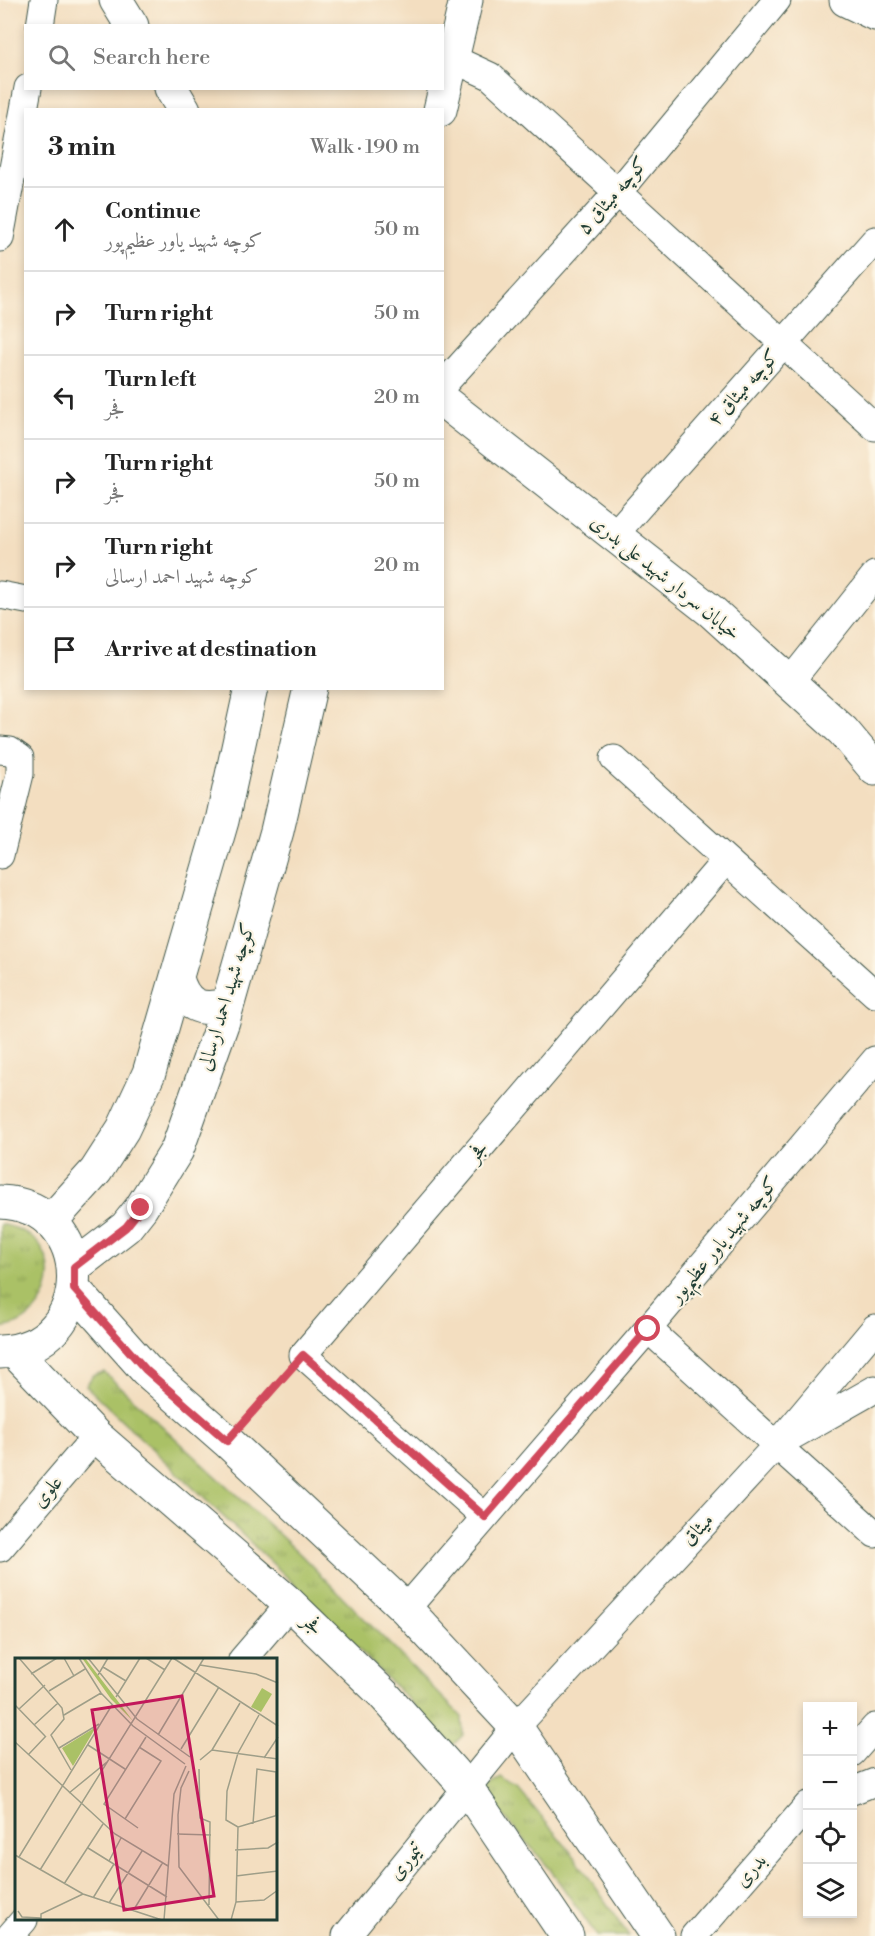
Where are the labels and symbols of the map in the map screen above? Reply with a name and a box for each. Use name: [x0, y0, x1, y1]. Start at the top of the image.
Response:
street label: کوچه میثاق ۵: [572, 152, 654, 240]
street label: کوچه میثاق ۴: [703, 344, 785, 432]
street label: خیابان سردار شهید علی بدری: [584, 510, 745, 647]
street label: کوچه شهید احمد ارسالی: [193, 920, 261, 1074]
street label: فجر: [461, 1136, 494, 1169]
street label: کوچه شهید یاور عظیم‌پور: [663, 1172, 789, 1314]
route end: [127, 1194, 153, 1220]
route start: [634, 1315, 660, 1341]
street label: علوی: [27, 1471, 69, 1513]
street label: میثاق: [677, 1508, 719, 1552]
street label: فجر: [295, 1608, 328, 1641]
inset map: [15, 1658, 278, 1921]
street label: تیموری: [384, 1837, 430, 1886]
street label: بدری: [730, 1849, 772, 1893]

